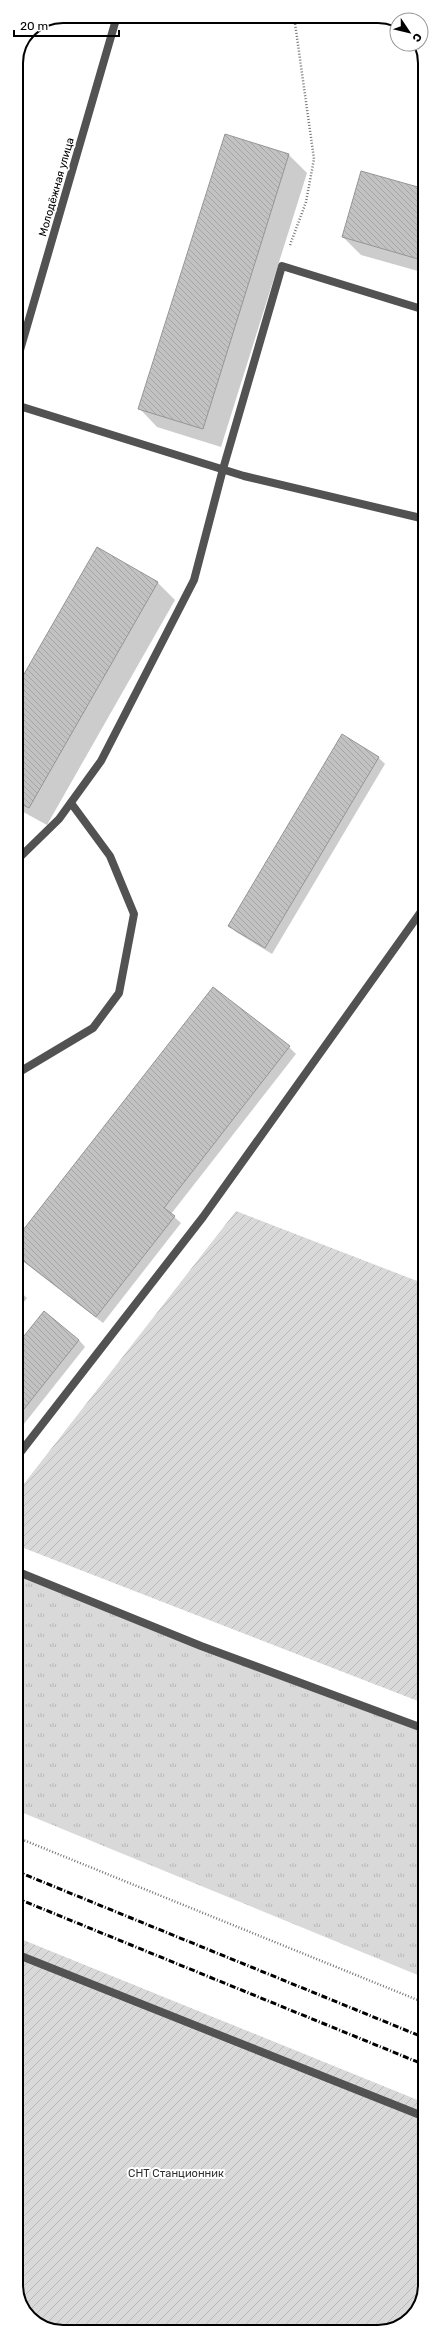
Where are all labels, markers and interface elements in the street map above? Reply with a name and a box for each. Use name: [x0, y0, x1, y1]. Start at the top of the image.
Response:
scale bar: [14, 12, 119, 38]
north arrow: [389, 12, 429, 52]
text: 20 m: [20, 19, 48, 33]
text: С: [409, 31, 424, 45]
street label: Молодёжная улица: [36, 136, 77, 238]
park label: СНТ Станционник: [128, 2167, 224, 2180]

